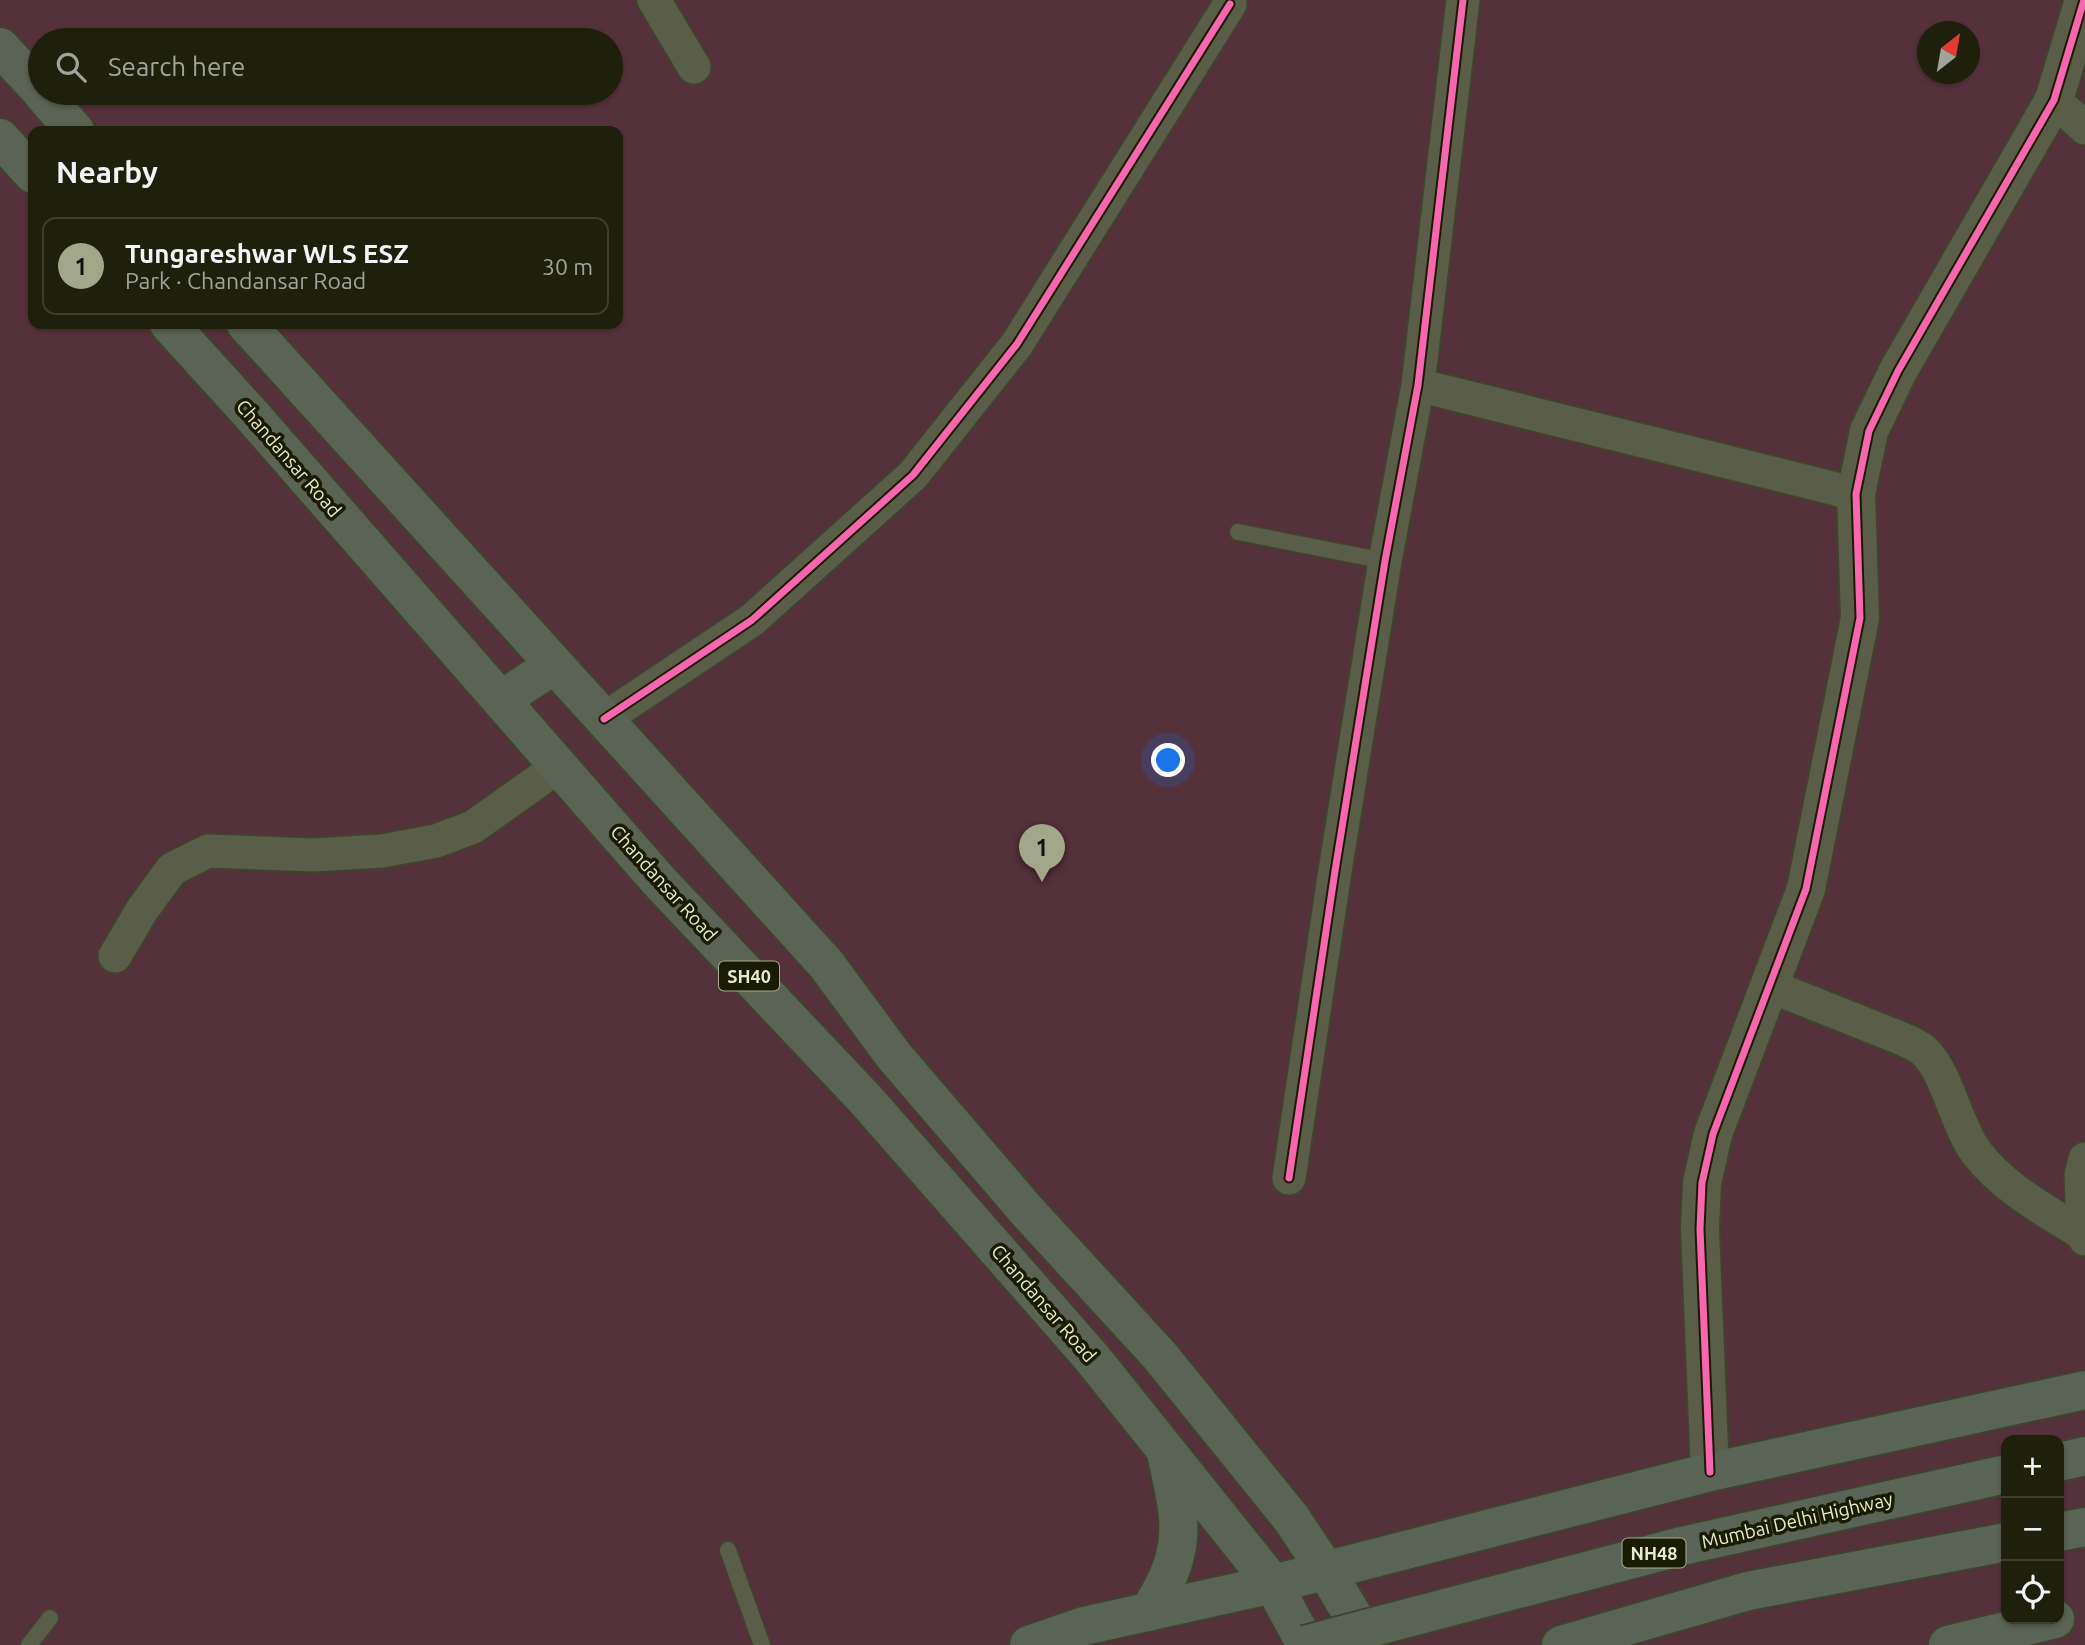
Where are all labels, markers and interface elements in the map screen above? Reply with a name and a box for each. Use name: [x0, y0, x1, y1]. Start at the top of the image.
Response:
north arrow: [1917, 21, 1980, 84]
search box: [28, 28, 623, 105]
icon: search: [52, 48, 90, 86]
text: Search here: [108, 52, 245, 81]
text: Nearby: [56, 155, 158, 189]
text: Tungareshwar WLS ESZ: [125, 239, 409, 268]
text: 1: [75, 254, 87, 279]
text: 30 m: [542, 254, 593, 279]
text: Park · Chandansar Road: [125, 268, 366, 293]
street label: Chandansar Road: [232, 395, 346, 521]
your location: [1151, 743, 1185, 777]
street label: Chandansar Road: [606, 821, 722, 945]
pin: 1: [1019, 824, 1065, 882]
road number: SH40: [719, 961, 779, 990]
street label: Chandansar Road: [987, 1240, 1101, 1366]
map controls: [2001, 1435, 2064, 1624]
button: +: [2001, 1435, 2064, 1498]
street label: Mumbai Delhi Highway: [1699, 1487, 1895, 1553]
button: −: [2001, 1498, 2064, 1561]
road number: NH48: [1622, 1538, 1686, 1568]
button: locate: [2001, 1561, 2064, 1624]

